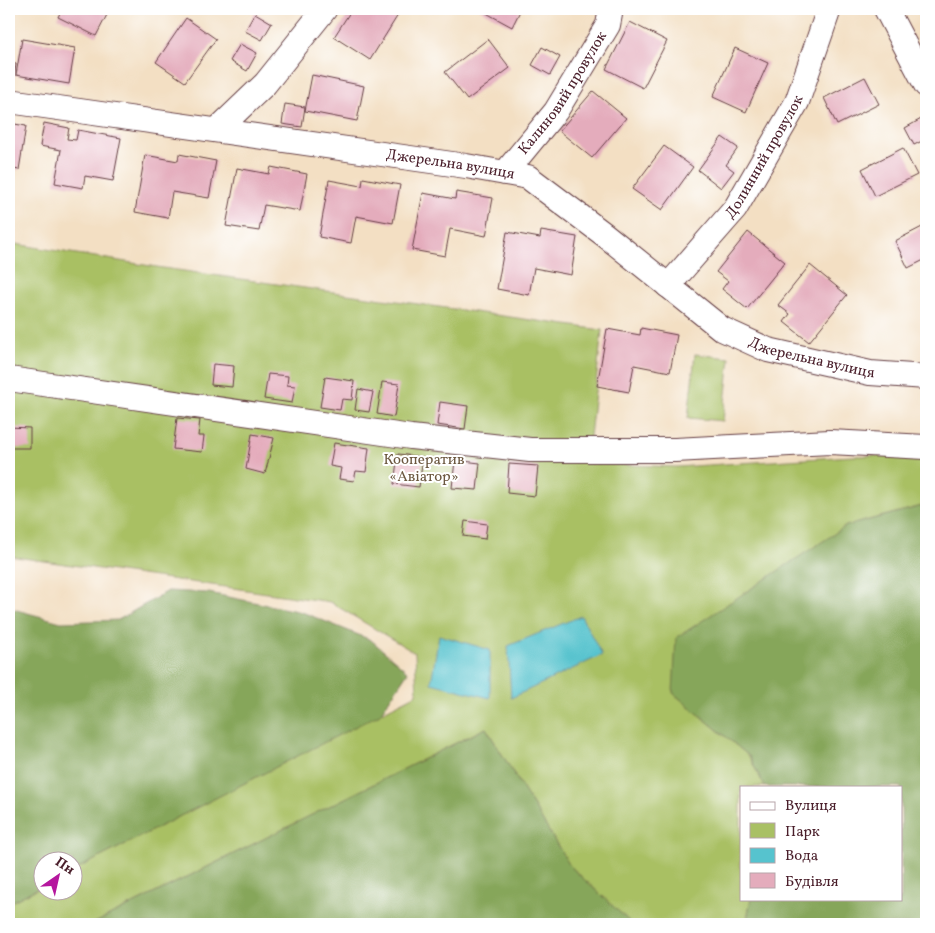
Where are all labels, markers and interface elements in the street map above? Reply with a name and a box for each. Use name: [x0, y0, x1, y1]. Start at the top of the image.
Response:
street label: Калиновий провулок: [514, 27, 612, 159]
street label: Долинний провулок: [720, 93, 809, 223]
street label: Джерельна вулиця: [385, 144, 517, 185]
street label: Джерельна вулиця: [745, 332, 876, 384]
park label: Кооператив «Авіатор»: [383, 450, 465, 488]
legend: [740, 786, 902, 900]
text: Вулиця: [785, 796, 837, 817]
text: Парк: [785, 822, 820, 843]
text: Вода: [785, 846, 818, 867]
north arrow: [32, 850, 82, 900]
text: Пн: [51, 853, 78, 880]
text: Будівля: [785, 872, 839, 893]

